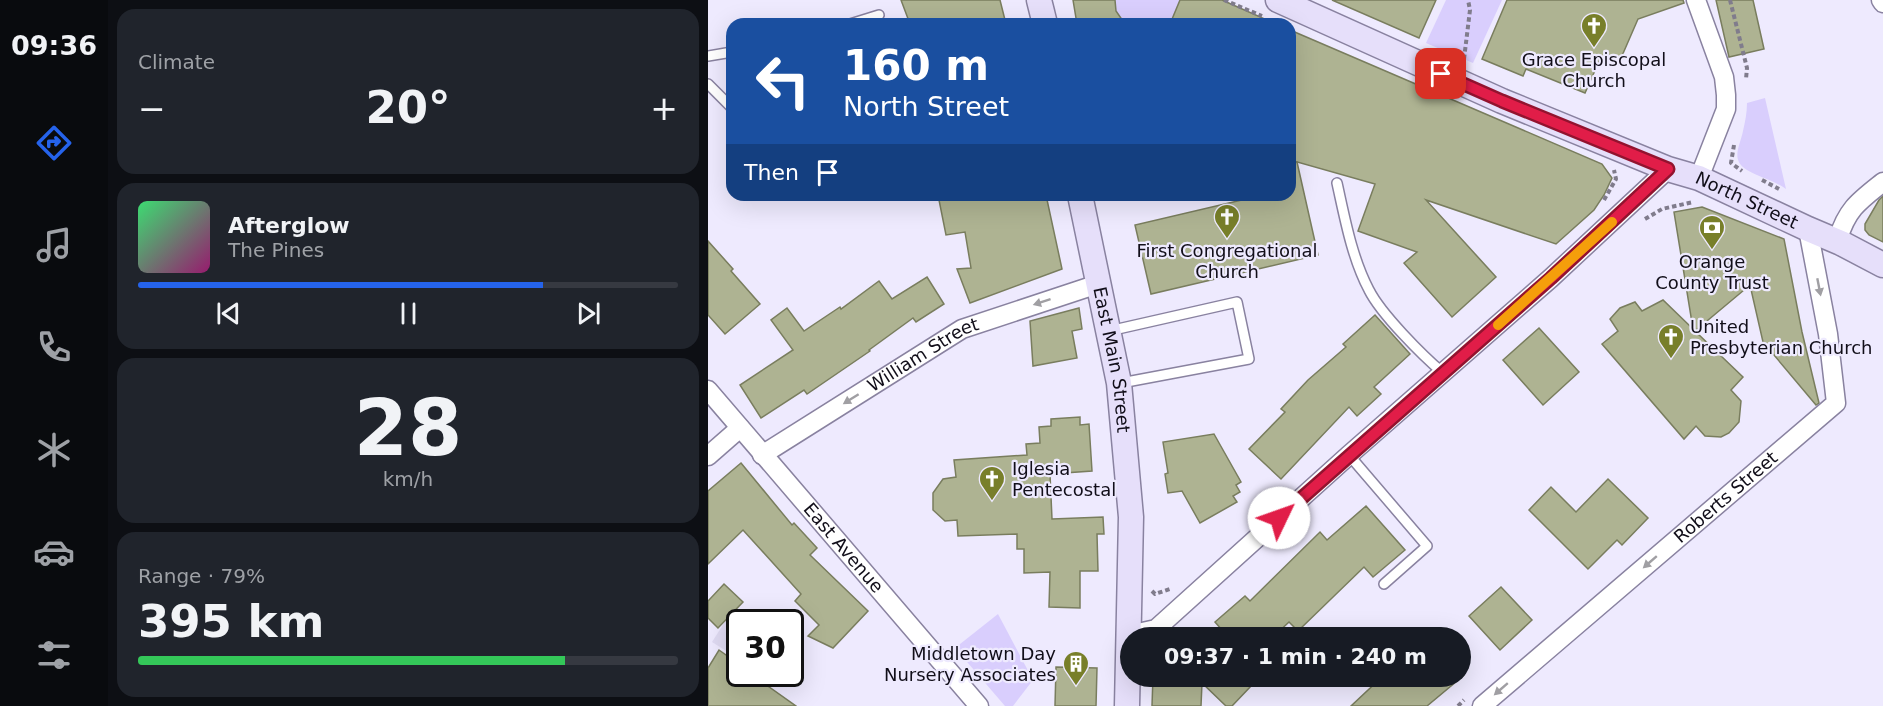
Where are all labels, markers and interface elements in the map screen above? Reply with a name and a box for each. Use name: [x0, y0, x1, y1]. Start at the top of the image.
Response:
church icon: Grace Episcopal Church: [1579, 11, 1609, 49]
text: 09:36: [11, 30, 97, 61]
text: 160 m: [843, 41, 989, 90]
icon: left: [744, 42, 822, 120]
pin: [1415, 48, 1466, 99]
place label: Grace Episcopal Church: [1522, 49, 1666, 91]
text: Climate: [138, 50, 215, 74]
icon: arrive: [1424, 57, 1457, 90]
text: 20°: [365, 81, 451, 134]
text: −: [138, 89, 166, 128]
text: +: [650, 89, 678, 128]
text: North Street: [843, 91, 1009, 122]
icon: directions: [33, 122, 75, 164]
icon: arrive: [811, 156, 844, 189]
text: Then: [744, 160, 799, 185]
street label: North Street: [1692, 167, 1802, 233]
church icon: First Congregational Church: [1212, 202, 1242, 240]
text: Afterglow: [228, 213, 350, 238]
bank icon: Orange County Trust: [1697, 213, 1727, 251]
icon: music: [33, 224, 75, 266]
text: The Pines: [228, 238, 324, 262]
place label: First Congregational Church: [1136, 240, 1318, 282]
place label: Orange County Trust: [1655, 251, 1769, 293]
one-way arrow: [1815, 278, 1824, 297]
street label: East Main Street: [1089, 285, 1134, 434]
icon: previous: [212, 297, 245, 330]
icon: pause: [392, 297, 425, 330]
icon: next: [572, 297, 605, 330]
one-way arrow: [1033, 298, 1051, 307]
street label: William Street: [863, 313, 981, 396]
place label: United Presbyterian Church: [1690, 316, 1872, 358]
church icon: United Presbyterian Church: [1656, 322, 1686, 360]
icon: phone: [33, 326, 75, 368]
text: 28: [354, 383, 462, 473]
one-way arrow: [843, 394, 859, 405]
icon: climate: [33, 429, 75, 471]
street label: Roberts Street: [1669, 447, 1782, 547]
place label: Iglesia Pentecostal: [1012, 458, 1116, 500]
church icon: Iglesia Pentecostal: [977, 464, 1007, 502]
text: km/h: [383, 467, 433, 491]
position arrow: [1247, 486, 1311, 550]
street label: East Avenue: [800, 498, 888, 597]
icon: car: [33, 531, 75, 573]
one-way arrow: [1642, 556, 1658, 569]
text: Range · 79%: [138, 564, 265, 588]
text: 395 km: [138, 595, 324, 648]
speed limit sign: 30: [726, 609, 804, 687]
icon: filters: [33, 634, 75, 676]
place label: Middletown Day Nursery Associates: [884, 643, 1056, 685]
text: 09:37 · 1 min · 240 m: [1164, 644, 1427, 669]
building icon: Middletown Day Nursery Associates: [1061, 649, 1091, 687]
one-way arrow: [1494, 682, 1509, 696]

